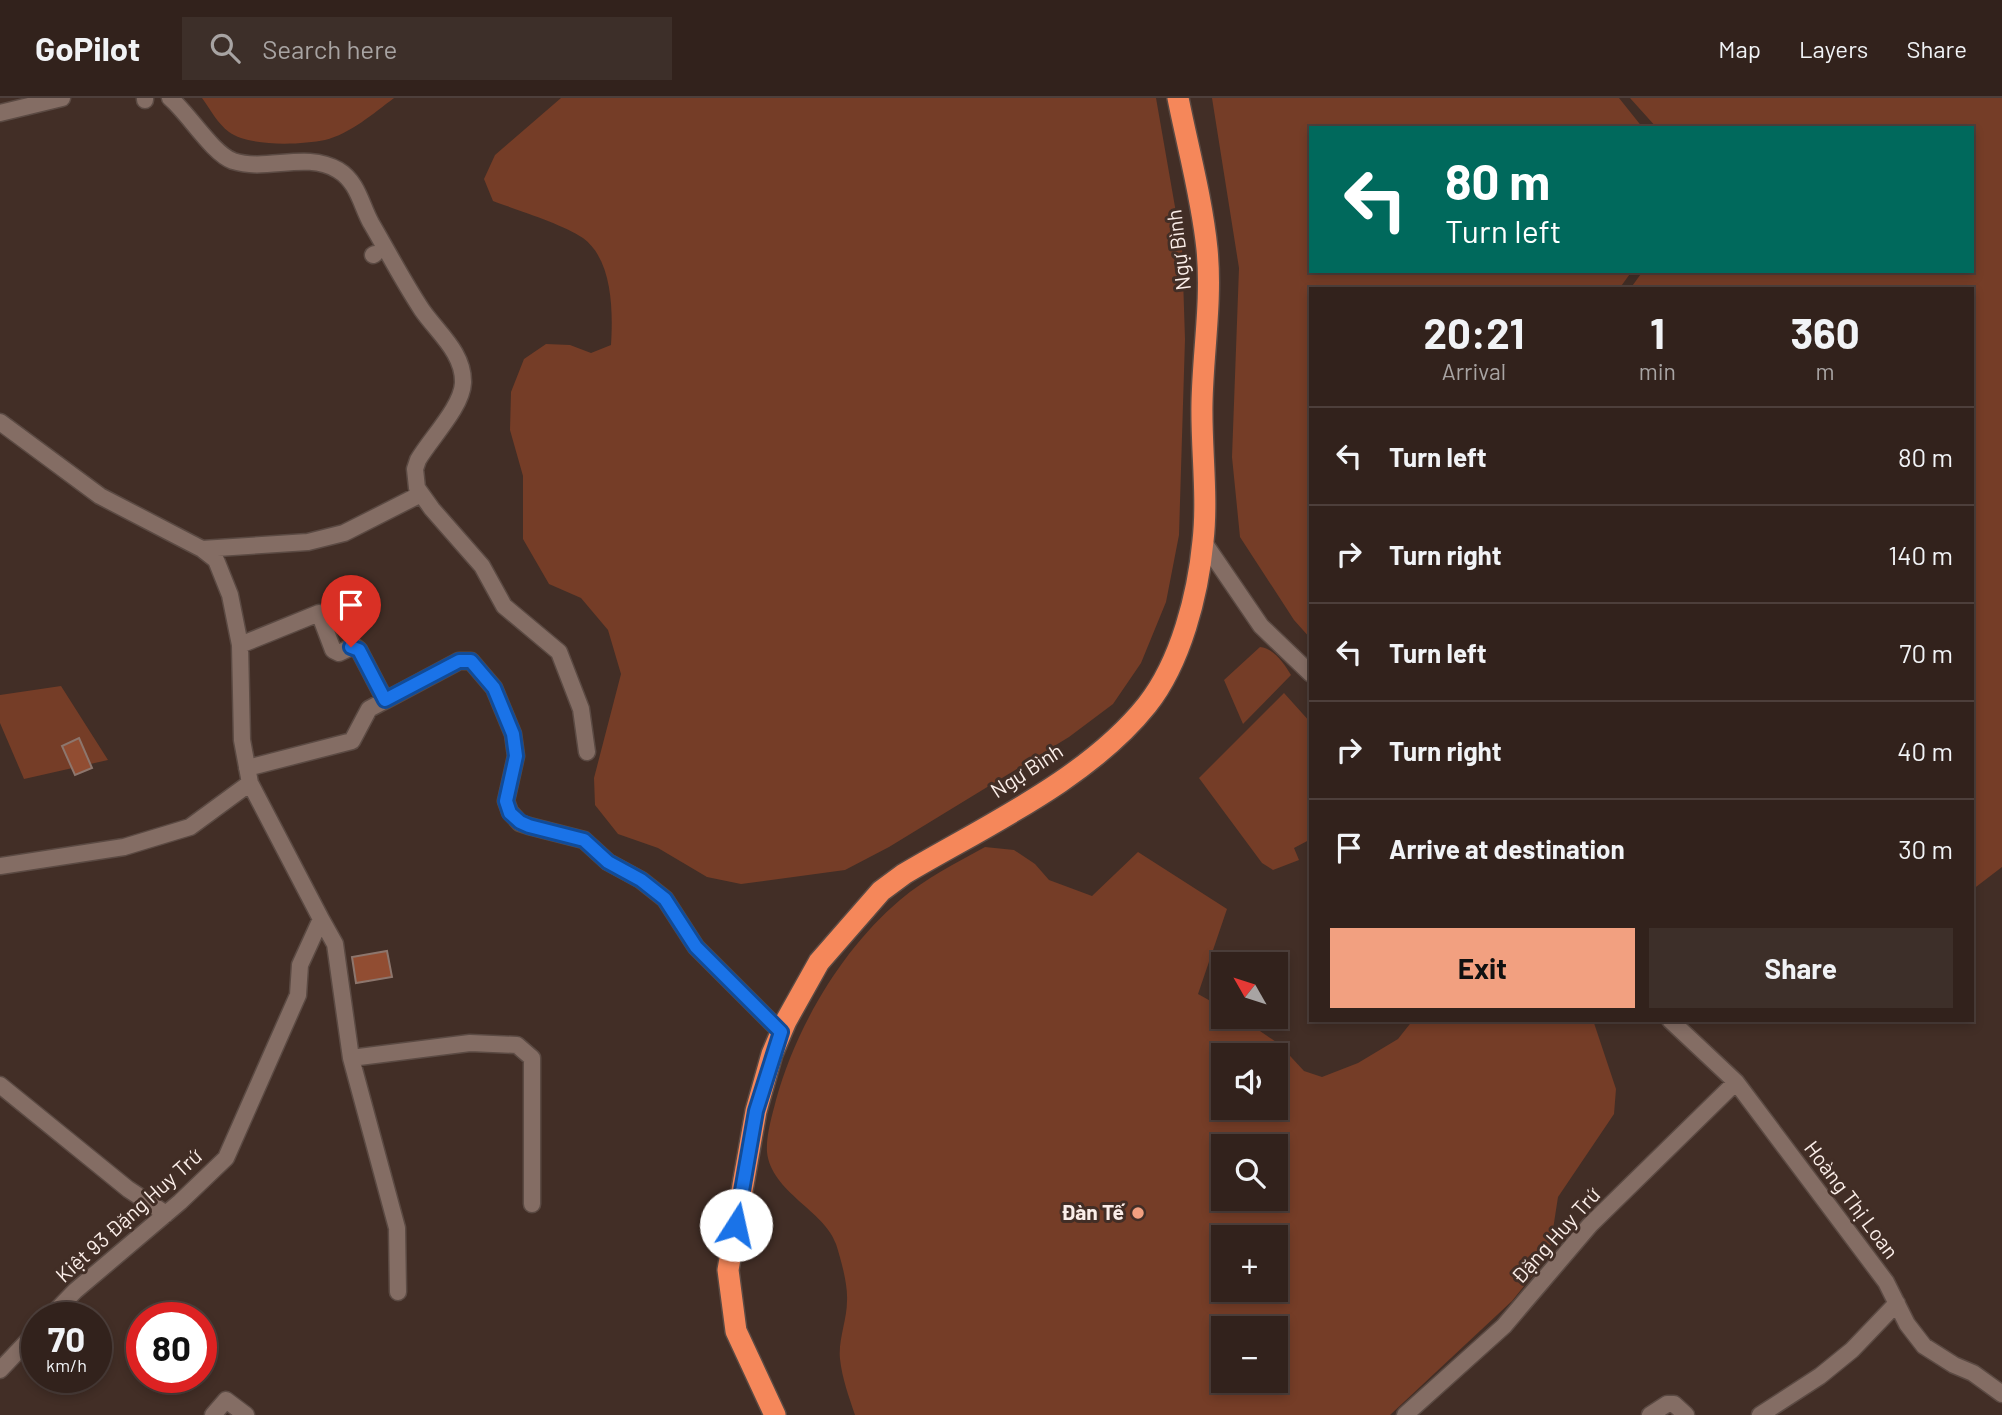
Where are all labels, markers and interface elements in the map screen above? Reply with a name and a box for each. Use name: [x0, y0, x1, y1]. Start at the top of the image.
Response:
search box: [182, 17, 672, 80]
text: GoPilot: [35, 28, 140, 68]
icon: search: [206, 29, 244, 67]
text: Search here: [262, 33, 397, 64]
text: Map: [1718, 34, 1761, 63]
text: Layers: [1799, 34, 1868, 63]
text: Share: [1906, 34, 1967, 63]
text: 80 m: [1445, 151, 1550, 210]
icon: left: [1330, 154, 1421, 245]
street label: Ngự Bình: [1160, 208, 1195, 292]
text: Turn left: [1445, 211, 1562, 249]
text: 20:21: [1423, 307, 1524, 357]
text: 1: [1650, 307, 1665, 357]
text: 360: [1790, 307, 1860, 357]
text: Arrival: [1442, 357, 1506, 385]
text: min: [1639, 357, 1676, 385]
text: m: [1815, 357, 1835, 385]
icon: left: [1330, 437, 1368, 475]
text: Turn left: [1389, 441, 1487, 472]
text: 80 m: [1898, 441, 1953, 472]
icon: right: [1330, 535, 1368, 573]
text: Turn right: [1389, 539, 1502, 570]
text: 140 m: [1888, 539, 1953, 570]
pin: [321, 575, 381, 647]
icon: arrive: [332, 586, 370, 624]
icon: left: [1330, 633, 1368, 671]
text: Turn left: [1389, 637, 1487, 668]
text: 70 m: [1899, 637, 1953, 668]
icon: right: [1330, 731, 1368, 769]
text: Turn right: [1389, 735, 1502, 766]
text: 40 m: [1897, 735, 1953, 766]
street label: Ngự Bình: [985, 737, 1067, 802]
icon: arrive: [1330, 829, 1368, 867]
text: Arrive at destination: [1389, 833, 1625, 864]
text: 30 m: [1898, 833, 1953, 864]
button: Exit: [1330, 928, 1635, 1008]
button: Share: [1649, 928, 1953, 1008]
north arrow: [1211, 952, 1288, 1029]
map controls: [1211, 952, 1288, 1393]
button: sound: [1211, 1043, 1288, 1120]
button: search: [1211, 1134, 1288, 1211]
street label: Hoàng Thị Loan: [1800, 1135, 1905, 1263]
street label: Kiệt 93 Đặng Huy Trứ: [50, 1142, 206, 1287]
street label: Đặng Huy Trứ: [1505, 1181, 1605, 1288]
position arrow: [699, 1188, 773, 1262]
place label: Đàn Tế: [1061, 1199, 1126, 1224]
marker: Đàn Tế: [1130, 1205, 1146, 1221]
button: +: [1211, 1225, 1288, 1302]
speed limit sign: 80: [126, 1302, 217, 1393]
button: −: [1211, 1316, 1288, 1393]
text: 70: [48, 1317, 85, 1359]
text: km/h: [46, 1354, 87, 1376]

